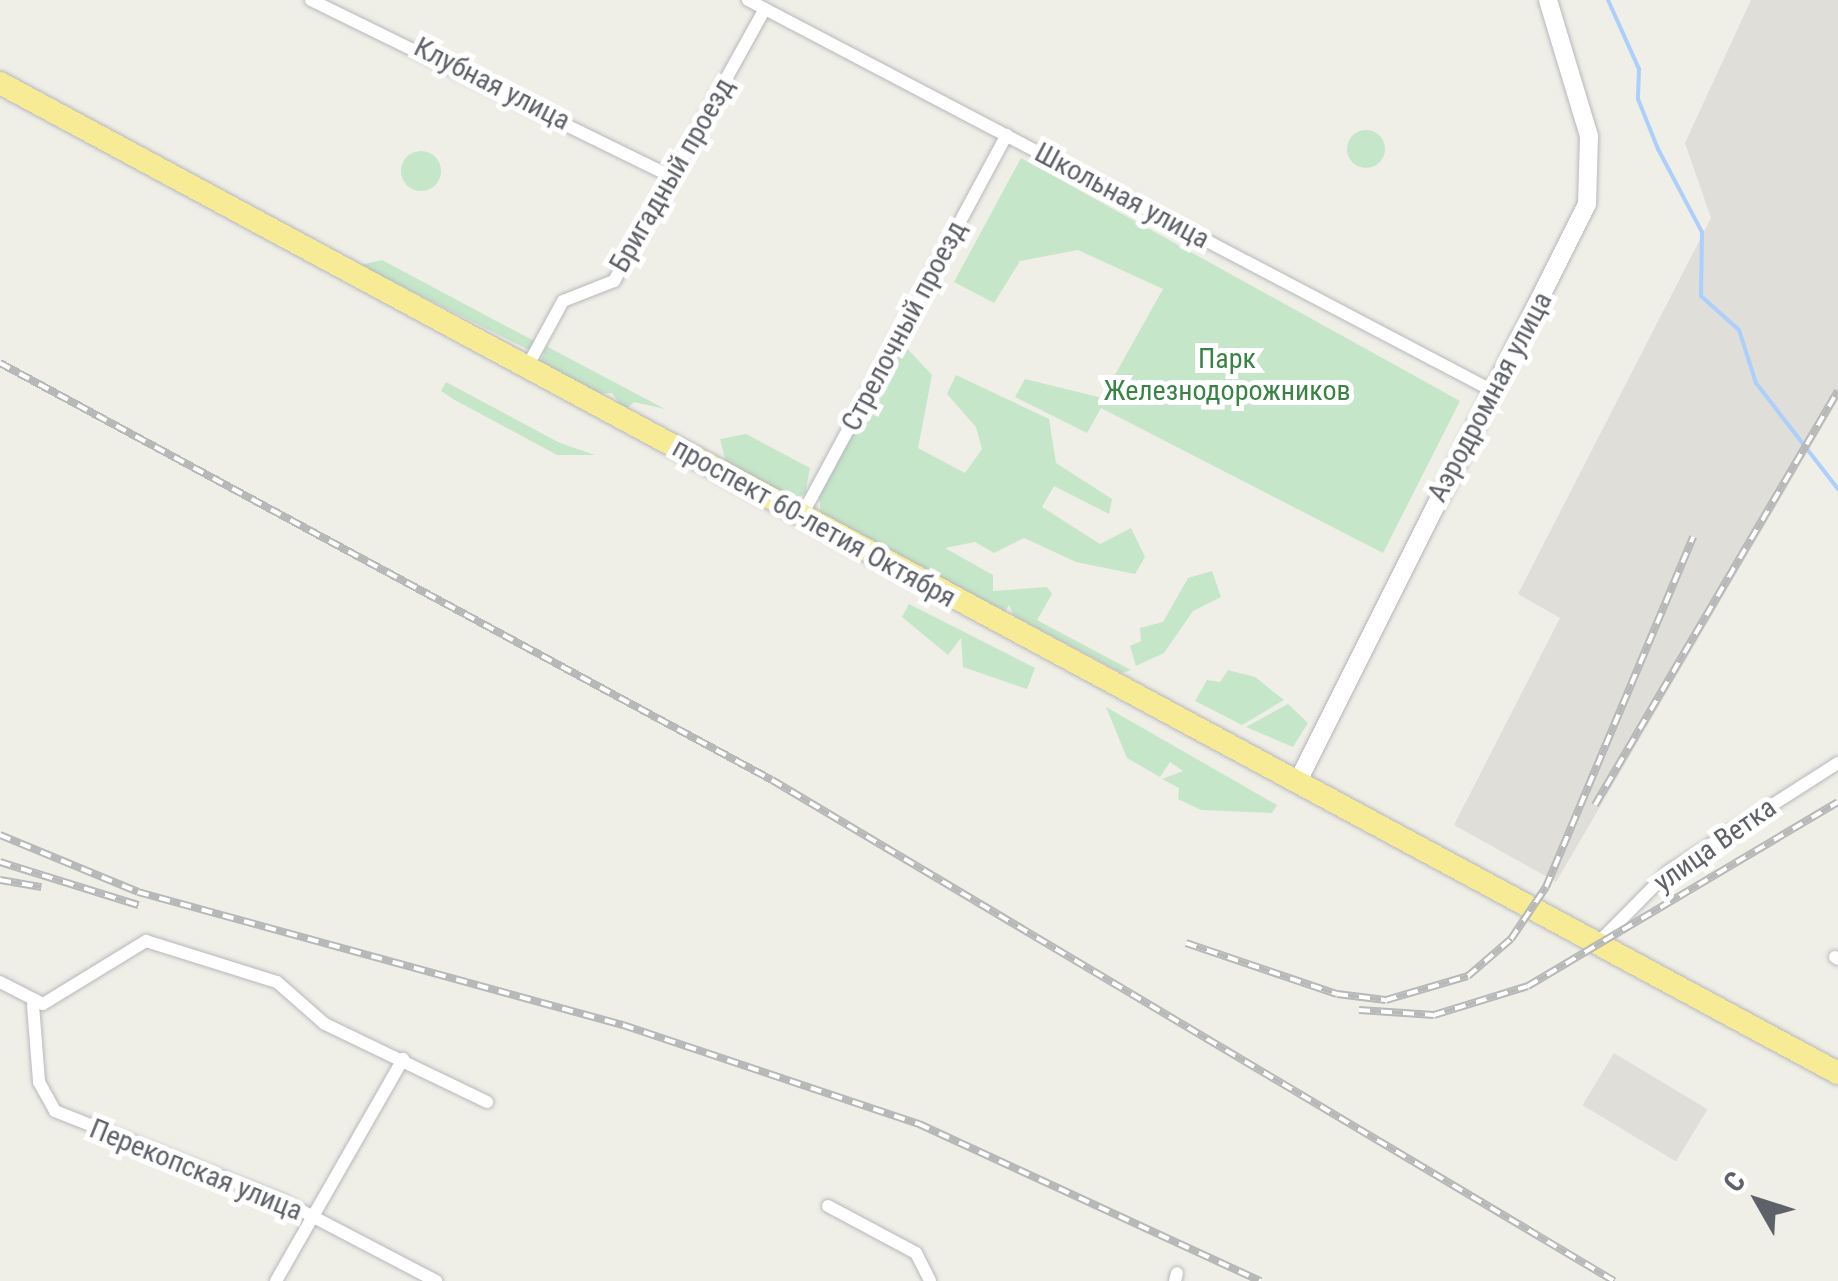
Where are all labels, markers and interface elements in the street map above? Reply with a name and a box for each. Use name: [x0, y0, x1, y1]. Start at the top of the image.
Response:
street label: Клубная улица: [408, 30, 576, 138]
street label: Бригадный проезд: [603, 72, 741, 278]
street label: Школьная улица: [1029, 136, 1215, 256]
street label: Стрелочный проезд: [834, 215, 974, 437]
street label: Аэродромная улица: [1421, 286, 1559, 508]
park label: Парк Железнодорожников: [1103, 342, 1351, 408]
street label: проспект 60-летия Октября: [667, 431, 961, 615]
street label: улица Ветка: [1648, 791, 1782, 899]
street label: Перекопская улица: [85, 1112, 307, 1228]
north arrow: [1708, 1151, 1808, 1251]
text: С: [1716, 1165, 1752, 1198]

